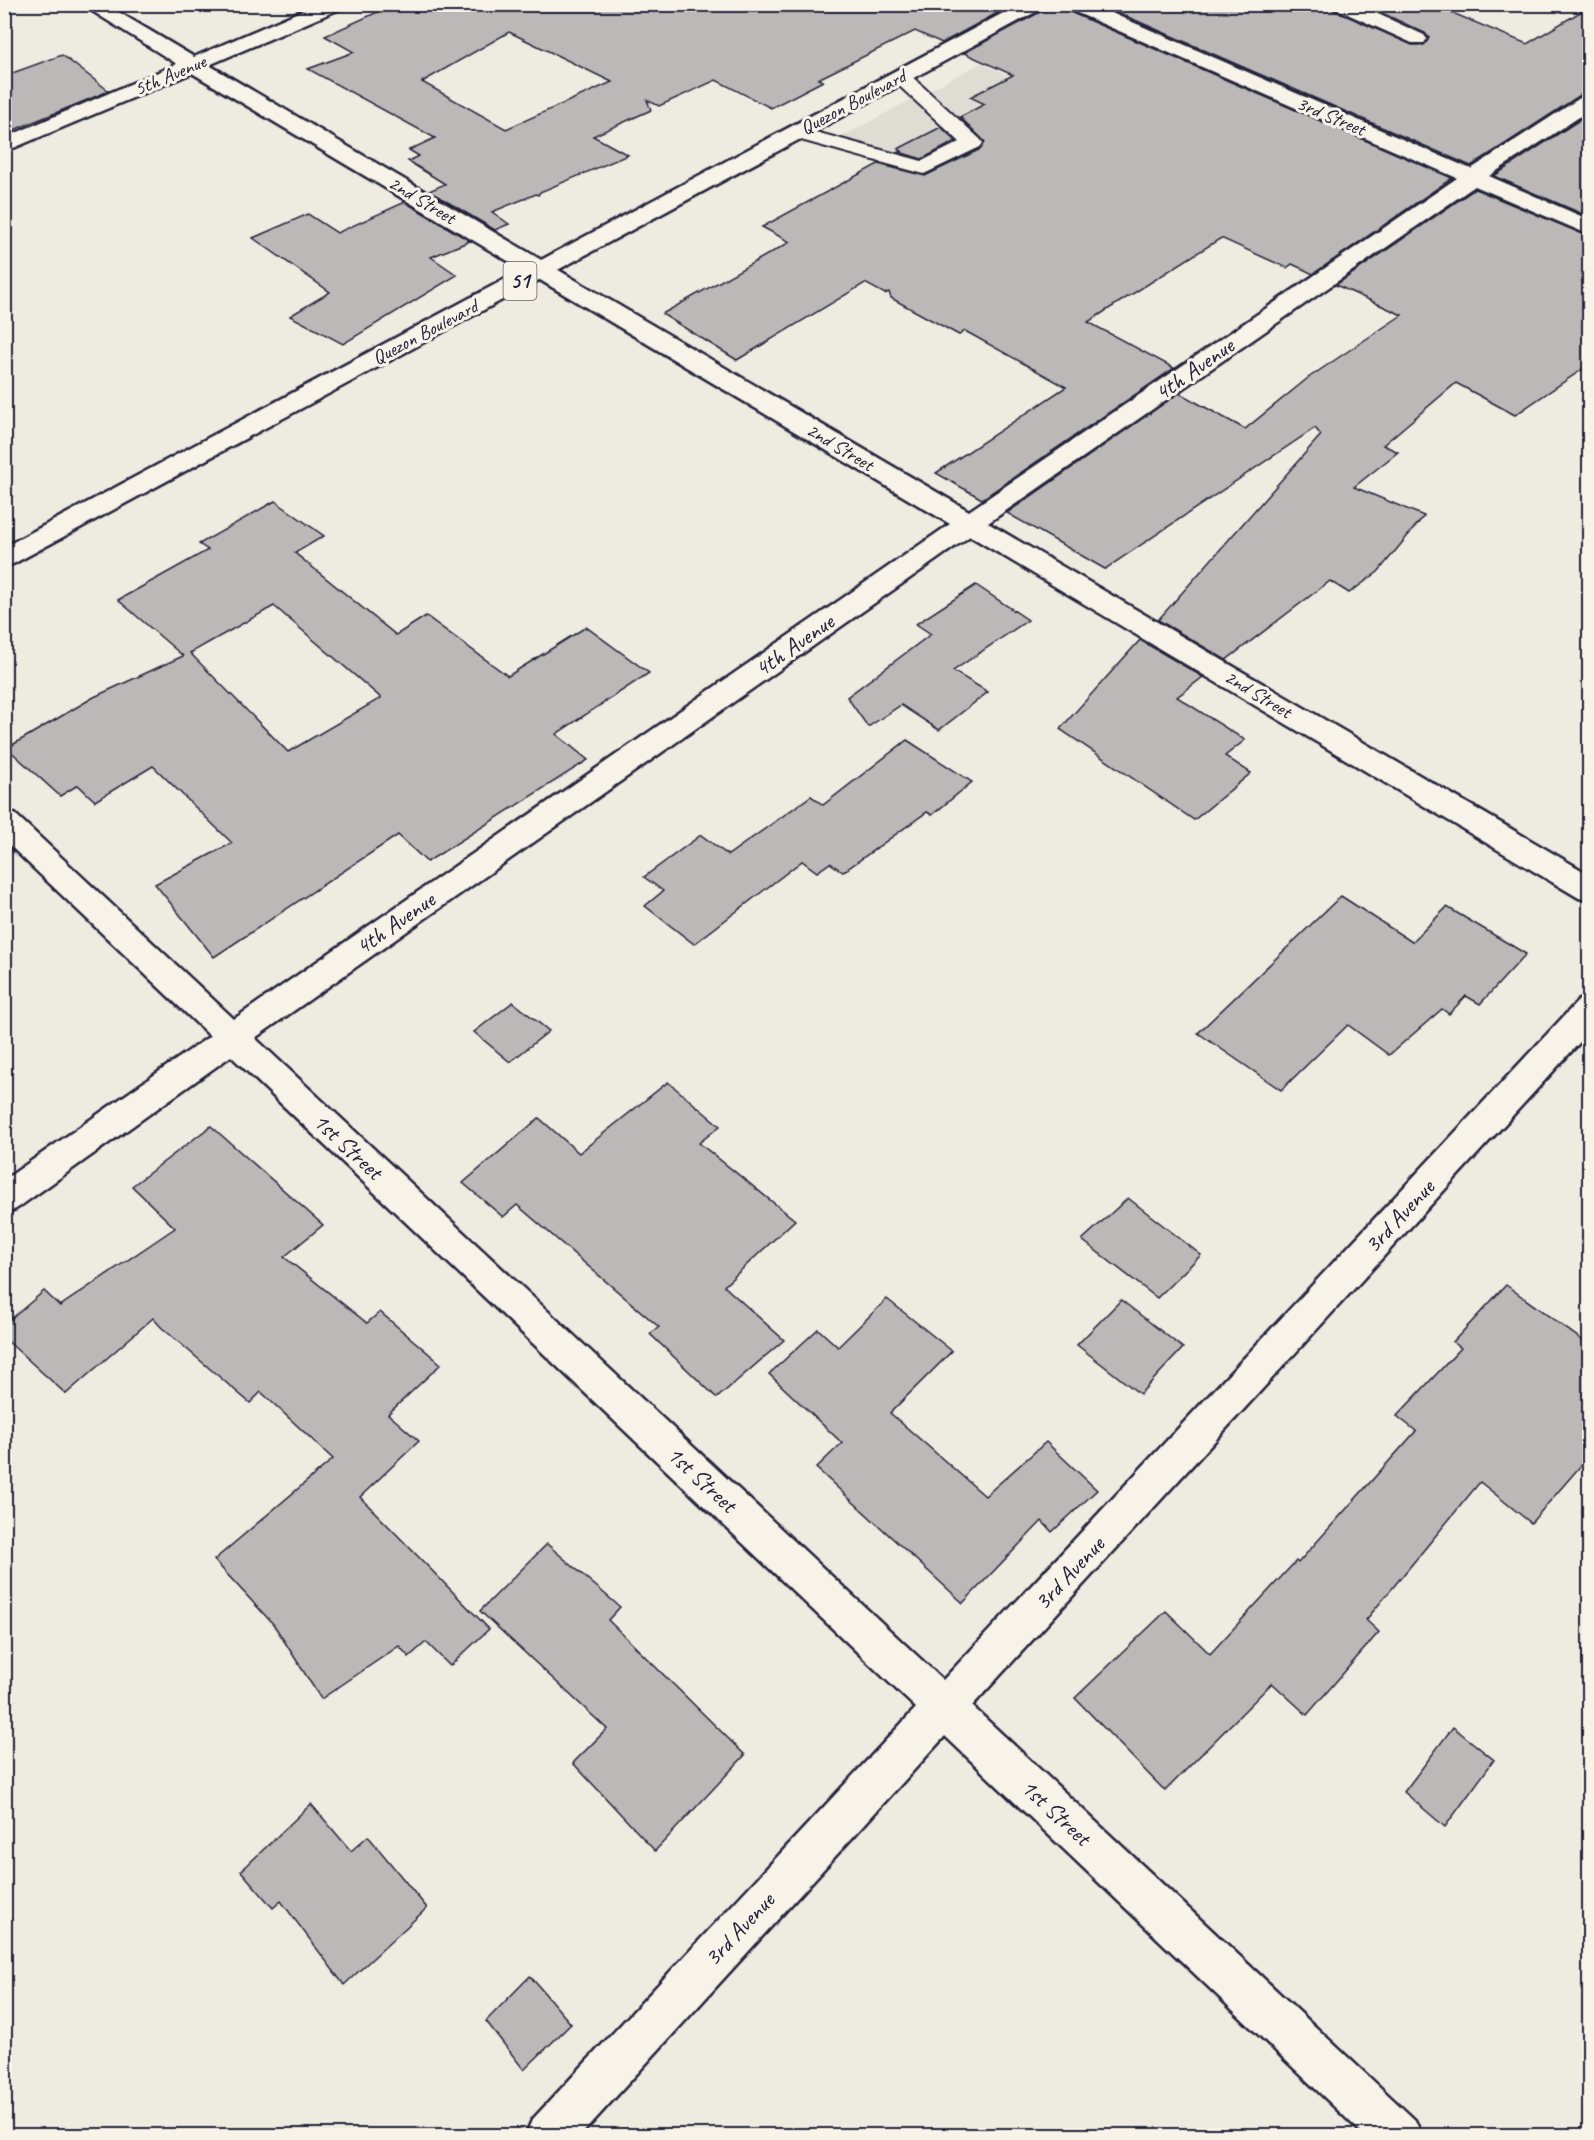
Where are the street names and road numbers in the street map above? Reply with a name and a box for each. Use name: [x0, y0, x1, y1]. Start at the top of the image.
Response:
street label: 5th Avenue: [130, 48, 211, 101]
street label: Quezon Boulevard: [796, 62, 913, 140]
street label: 3rd Street: [1293, 90, 1371, 143]
street label: 2nd Street: [384, 170, 462, 231]
road number: 51: [504, 262, 536, 300]
street label: Quezon Boulevard: [368, 292, 485, 370]
street label: 4th Avenue: [1148, 329, 1242, 407]
street label: 2nd Street: [802, 417, 880, 478]
street label: 4th Avenue: [748, 605, 842, 683]
street label: 2nd Street: [1220, 664, 1298, 725]
street label: 4th Avenue: [349, 883, 443, 961]
street label: 1st Street: [307, 1106, 391, 1187]
street label: 3rd Avenue: [1357, 1171, 1442, 1259]
street label: 1st Street: [661, 1439, 745, 1520]
street label: 3rd Avenue: [1027, 1528, 1112, 1616]
street label: 1st Street: [1015, 1772, 1099, 1853]
street label: 3rd Avenue: [697, 1884, 782, 1972]

